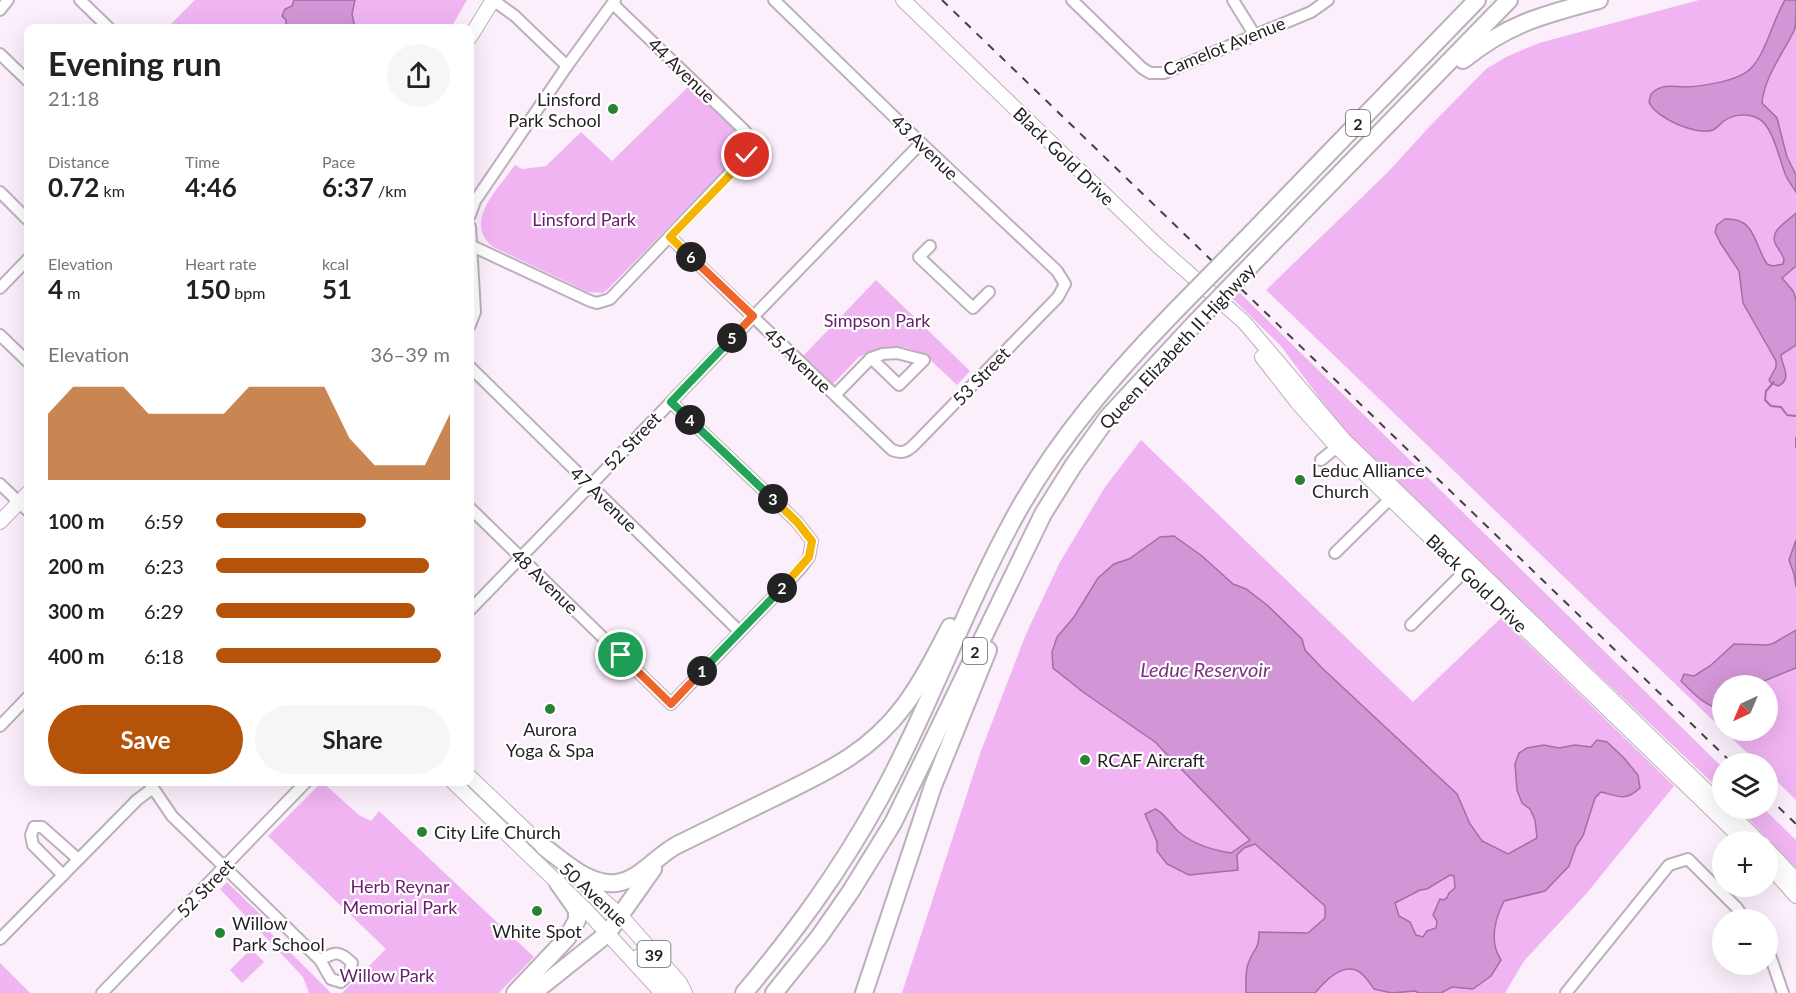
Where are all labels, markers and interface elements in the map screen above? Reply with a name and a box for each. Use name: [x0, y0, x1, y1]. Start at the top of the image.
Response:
street label: Camelot Avenue: [1160, 12, 1288, 80]
street label: 44 Avenue: [644, 33, 720, 107]
text: Evening run: [48, 43, 222, 83]
button: share: [387, 44, 450, 107]
text: 21:18: [48, 86, 99, 110]
place label: Linsford Park School: [508, 88, 601, 131]
marker: Linsford Park School: [606, 102, 620, 116]
street label: Black Gold Drive: [1009, 102, 1119, 210]
street label: 43 Avenue: [887, 110, 963, 184]
road number: 2: [1346, 110, 1370, 136]
pin: [721, 129, 772, 180]
icon: check: [730, 138, 763, 171]
text: Distance: [48, 152, 109, 171]
text: Time: [185, 152, 220, 171]
text: Pace: [322, 152, 355, 171]
text: 0.72: [48, 171, 99, 203]
text: 4:46: [185, 171, 237, 203]
text: 6:37: [322, 171, 374, 203]
text: km: [99, 181, 125, 200]
text: /km: [374, 181, 407, 200]
park label: Linsford Park: [532, 208, 637, 230]
pin: 6: [676, 242, 706, 272]
text: 6: [686, 247, 696, 266]
text: Elevation: [48, 254, 113, 273]
text: Heart rate: [185, 254, 257, 273]
text: kcal: [322, 254, 349, 273]
street label: Queen Elizabeth II Highway: [1094, 258, 1260, 433]
text: 4: [48, 273, 63, 305]
text: 150: [185, 273, 230, 305]
text: 51: [322, 273, 352, 305]
text: m: [63, 283, 80, 302]
text: bpm: [230, 283, 265, 302]
park label: Simpson Park: [824, 309, 931, 331]
pin: 5: [717, 323, 747, 353]
street label: 45 Avenue: [760, 323, 836, 397]
text: 5: [727, 328, 737, 347]
text: Elevation: [48, 342, 129, 366]
text: 36–39 m: [370, 342, 450, 366]
street label: 53 Street: [948, 342, 1015, 410]
pin: 4: [675, 405, 705, 435]
street label: 52 Street: [599, 407, 666, 475]
text: 4: [685, 410, 695, 429]
place label: Leduc Alliance Church: [1312, 459, 1425, 502]
street label: 47 Avenue: [566, 462, 642, 536]
marker: Leduc Alliance Church: [1293, 473, 1307, 487]
pin: 3: [758, 484, 788, 514]
text: 3: [768, 489, 778, 508]
text: 100 m: [48, 509, 104, 533]
text: 6:59: [144, 509, 184, 533]
street label: Black Gold Drive: [1422, 529, 1532, 637]
street label: 48 Avenue: [507, 544, 583, 618]
text: 200 m: [48, 554, 104, 578]
text: 6:23: [144, 554, 184, 578]
pin: 2: [767, 573, 797, 603]
text: 2: [777, 578, 787, 597]
text: 300 m: [48, 599, 104, 623]
text: 6:29: [144, 599, 184, 623]
pin: [595, 629, 646, 680]
icon: arrive: [604, 638, 637, 671]
road number: 2: [963, 638, 987, 664]
text: 400 m: [48, 644, 104, 668]
text: 6:18: [144, 644, 184, 668]
pin: 1: [687, 656, 717, 686]
water label: Leduc Reservoir: [1140, 657, 1271, 681]
text: 1: [697, 661, 707, 680]
north arrow: [1712, 675, 1778, 741]
map controls: [1712, 675, 1778, 975]
marker: Aurora Yoga & Spa: [543, 702, 557, 716]
button: Save: [48, 705, 243, 774]
button: Share: [255, 705, 450, 774]
place label: Aurora Yoga & Spa: [506, 718, 594, 761]
place label: RCAF Aircraft: [1097, 749, 1206, 771]
marker: RCAF Aircraft: [1078, 753, 1092, 767]
button: layers: [1712, 753, 1778, 819]
place label: City Life Church: [434, 821, 561, 843]
marker: City Life Church: [415, 825, 429, 839]
button: +: [1712, 831, 1778, 897]
street label: 52 Street: [172, 854, 239, 922]
street label: 50 Avenue: [556, 857, 632, 931]
park label: Herb Reynar Memorial Park: [343, 875, 458, 918]
marker: White Spot: [530, 904, 544, 918]
button: −: [1712, 909, 1778, 975]
place label: Willow Park School: [232, 912, 325, 955]
place label: White Spot: [492, 920, 582, 942]
marker: Willow Park School: [213, 926, 227, 940]
road number: 39: [638, 941, 670, 967]
park label: Willow Park: [339, 964, 435, 986]

